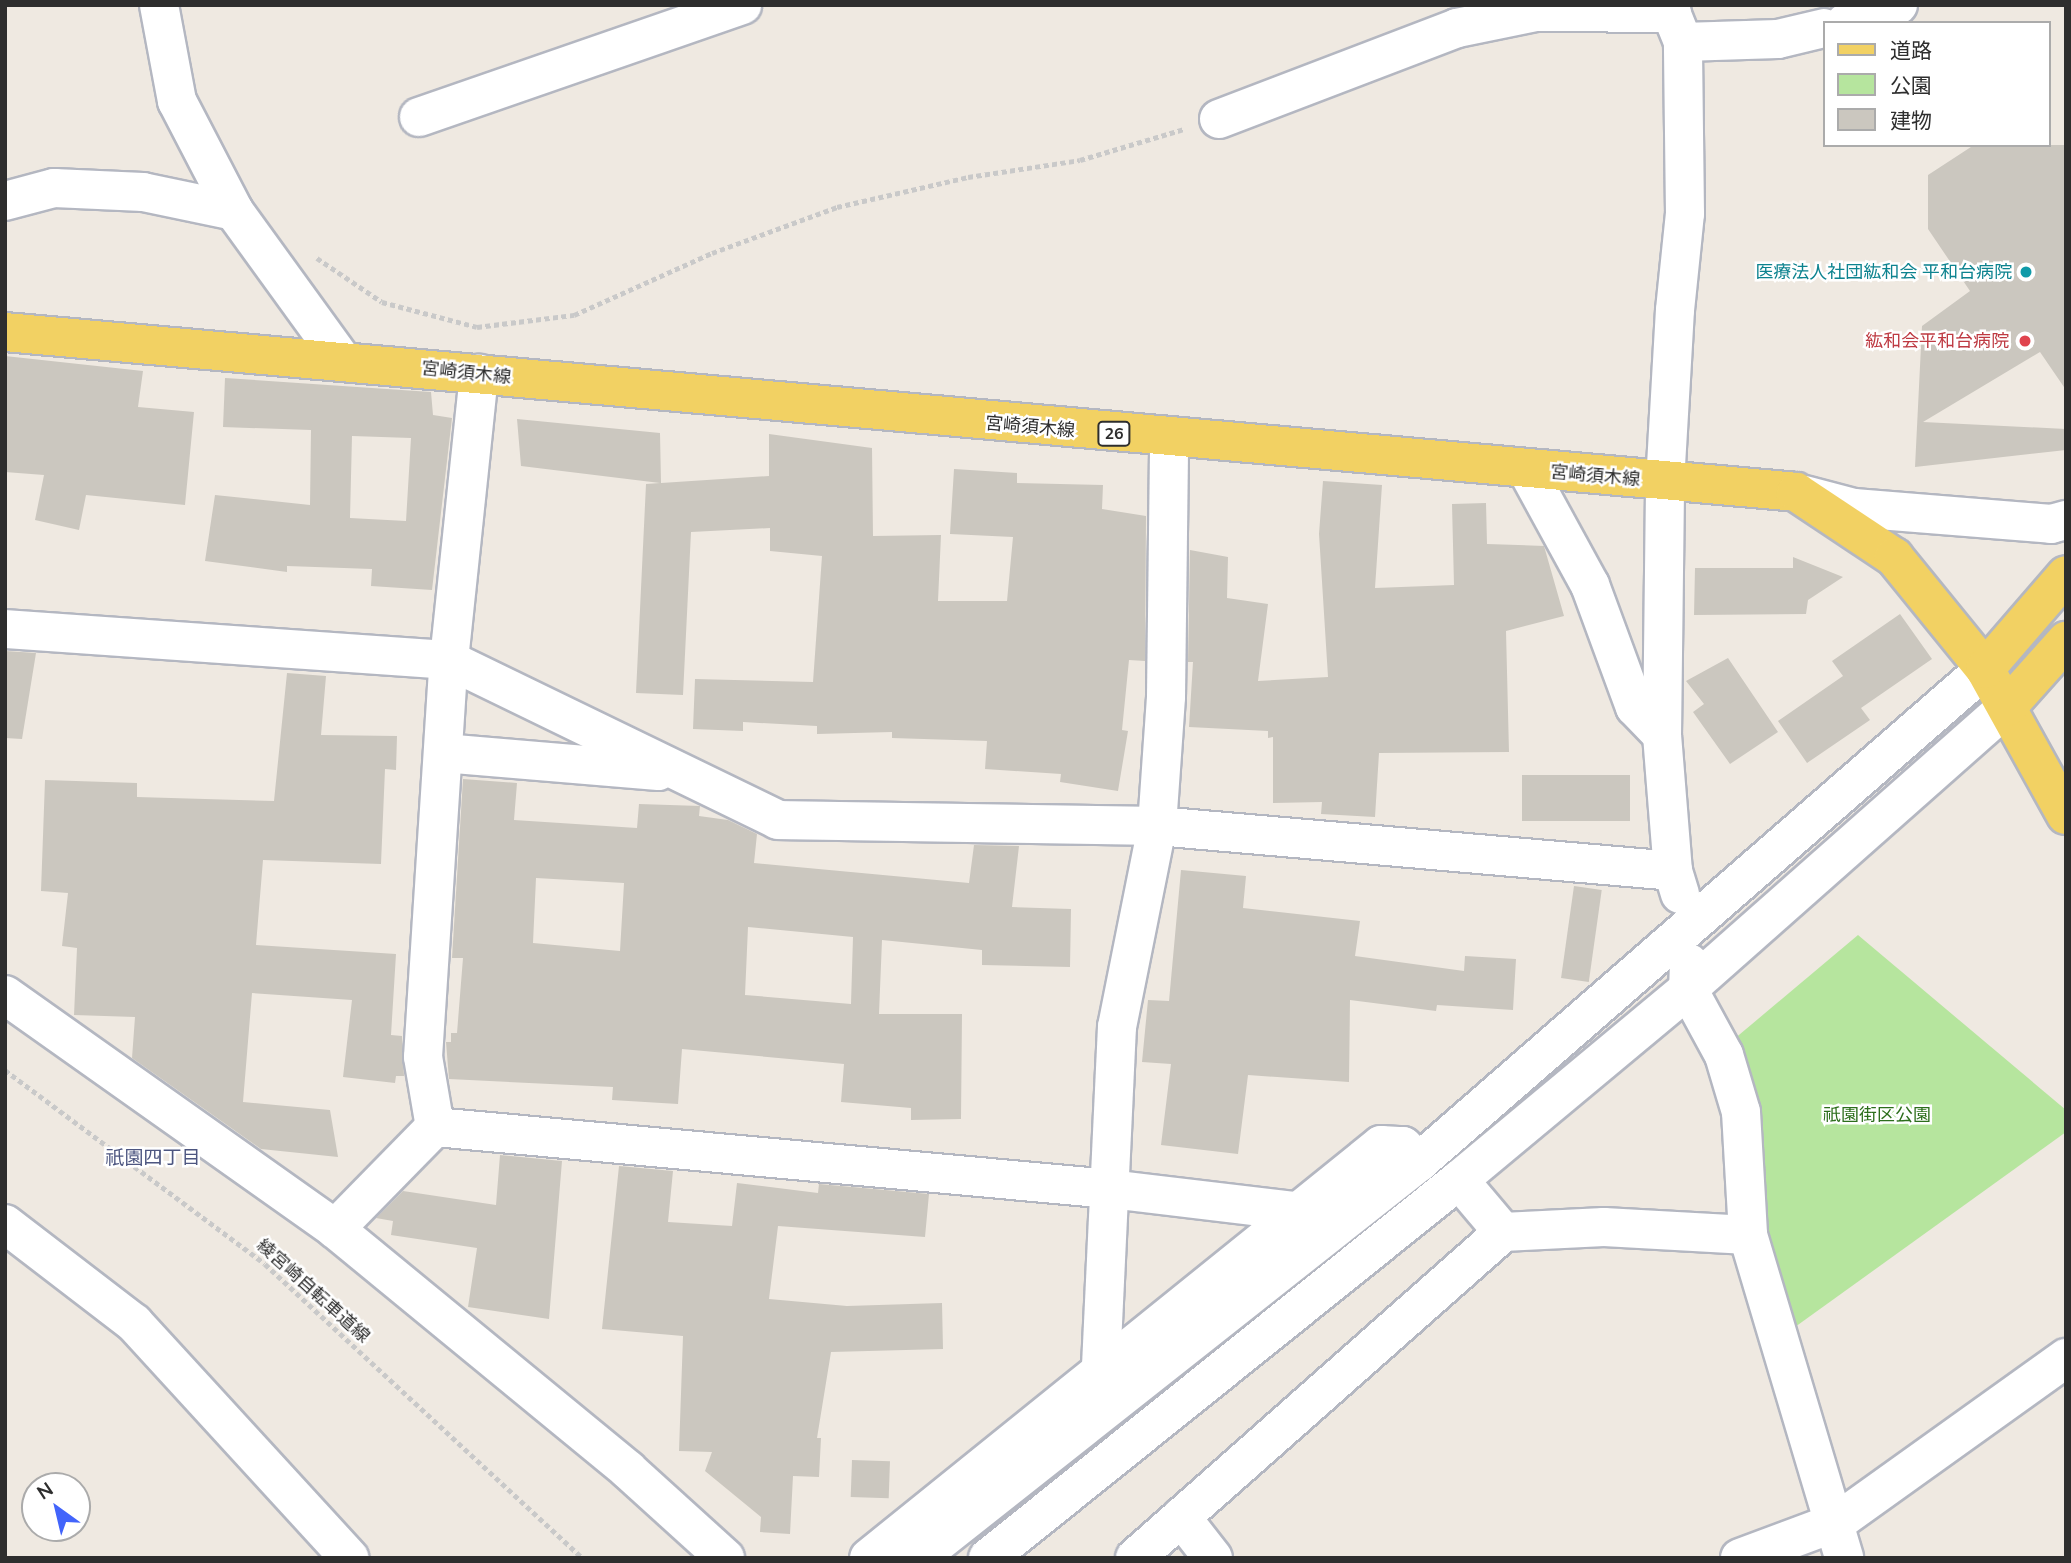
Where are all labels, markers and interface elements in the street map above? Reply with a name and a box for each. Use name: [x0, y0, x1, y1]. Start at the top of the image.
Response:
legend: [1822, 21, 2050, 147]
text: 道路: [1890, 37, 1932, 65]
text: 公園: [1890, 72, 1932, 100]
text: 建物: [1890, 107, 1932, 135]
place label: 医療法人社団紘和会 平和台病院: [1755, 261, 2012, 283]
marker: 医療法人社団紘和会 平和台病院: [2018, 264, 2034, 280]
place label: 紘和会平和台病院: [1865, 330, 2009, 352]
marker: 紘和会平和台病院: [2015, 331, 2035, 351]
street label: 宮崎須木線: [420, 358, 512, 388]
street label: 宮崎須木線: [984, 412, 1076, 442]
road number: 26: [1096, 422, 1132, 446]
street label: 宮崎須木線: [1549, 461, 1641, 491]
park label: 祇園街区公園: [1823, 1104, 1931, 1126]
district label: 祇園四丁目: [106, 1148, 200, 1170]
street label: 綾宮崎自転車道線: [252, 1235, 374, 1347]
north arrow: [21, 1472, 91, 1542]
text: N: [32, 1476, 59, 1506]

